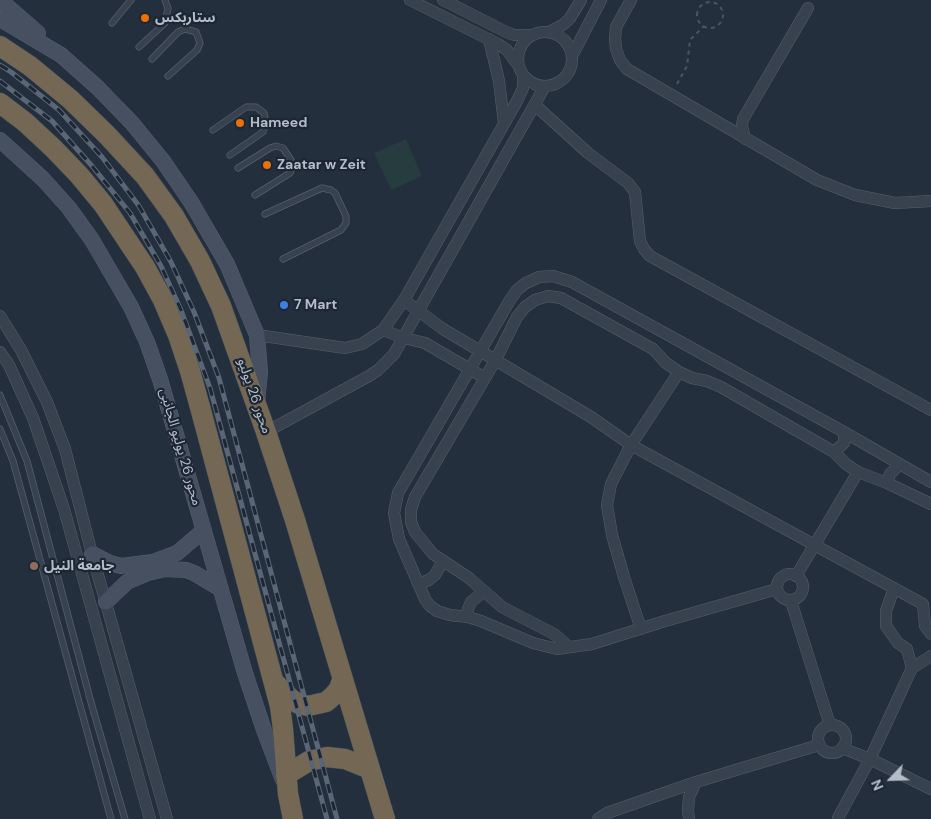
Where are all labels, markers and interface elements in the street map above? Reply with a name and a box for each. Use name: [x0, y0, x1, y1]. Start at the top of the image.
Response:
place label: ستاربكس: [155, 10, 215, 26]
marker: ستاربكس: [139, 12, 151, 24]
place label: Hameed: [250, 115, 307, 131]
marker: Hameed: [234, 117, 246, 129]
place label: Zaatar w Zeit: [277, 157, 366, 173]
marker: Zaatar w Zeit: [261, 159, 273, 171]
place label: 7 Mart: [294, 297, 337, 313]
marker: 7 Mart: [278, 299, 290, 311]
street label: محور 26 يوليو: [233, 356, 275, 436]
street label: محور 26 يوليو الجانبى: [155, 386, 205, 508]
place label: جامعة النيل: [44, 558, 114, 574]
marker: جامعة النيل: [28, 560, 40, 572]
north arrow: [866, 754, 916, 804]
text: N: [867, 777, 888, 793]

